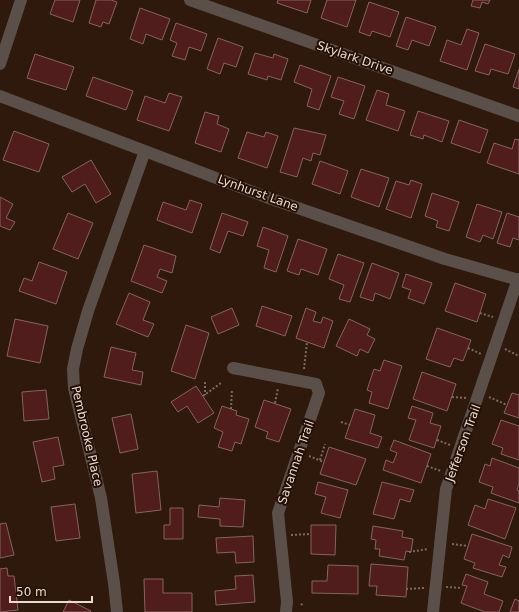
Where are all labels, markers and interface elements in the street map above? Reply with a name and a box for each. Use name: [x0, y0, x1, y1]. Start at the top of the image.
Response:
street label: Skylark Drive: [315, 38, 395, 78]
street label: Lynhurst Lane: [216, 172, 300, 214]
street label: Pembrooke Place: [69, 384, 105, 488]
street label: Jefferson Trail: [442, 403, 483, 484]
street label: Savannah Trail: [275, 418, 317, 506]
scale bar: [10, 578, 92, 604]
text: 50 m: [16, 585, 47, 599]

